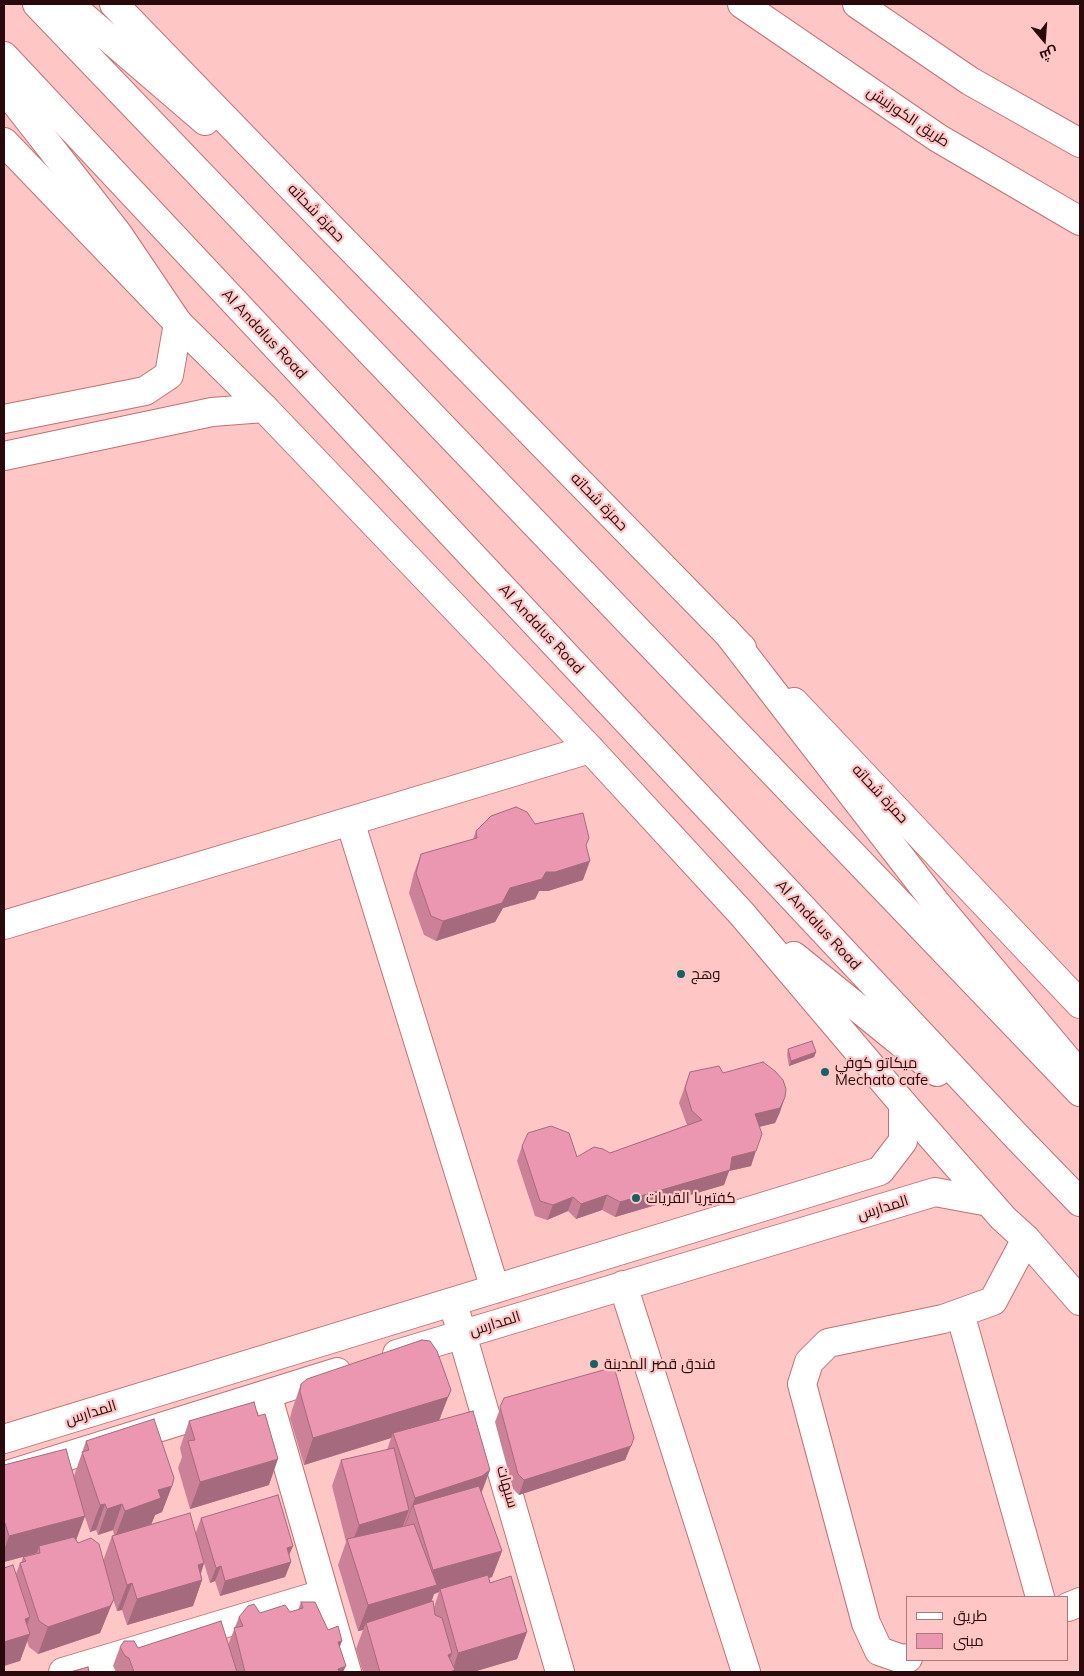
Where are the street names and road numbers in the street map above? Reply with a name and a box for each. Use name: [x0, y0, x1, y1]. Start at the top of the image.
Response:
street label: طريق الكورنيش: [863, 83, 953, 151]
street label: حمزة شحاته: [284, 180, 348, 246]
street label: Al Andalus Road: [218, 285, 310, 383]
street label: حمزة شحاته: [567, 469, 631, 535]
street label: Al Andalus Road: [495, 580, 587, 678]
street label: حمزة شحاته: [848, 761, 912, 827]
street label: Al Andalus Road: [772, 876, 864, 974]
street label: المدارس: [855, 1192, 911, 1224]
street label: المدارس: [467, 1308, 523, 1340]
street label: المدارس: [63, 1397, 119, 1429]
street label: سبهات: [492, 1464, 522, 1510]

